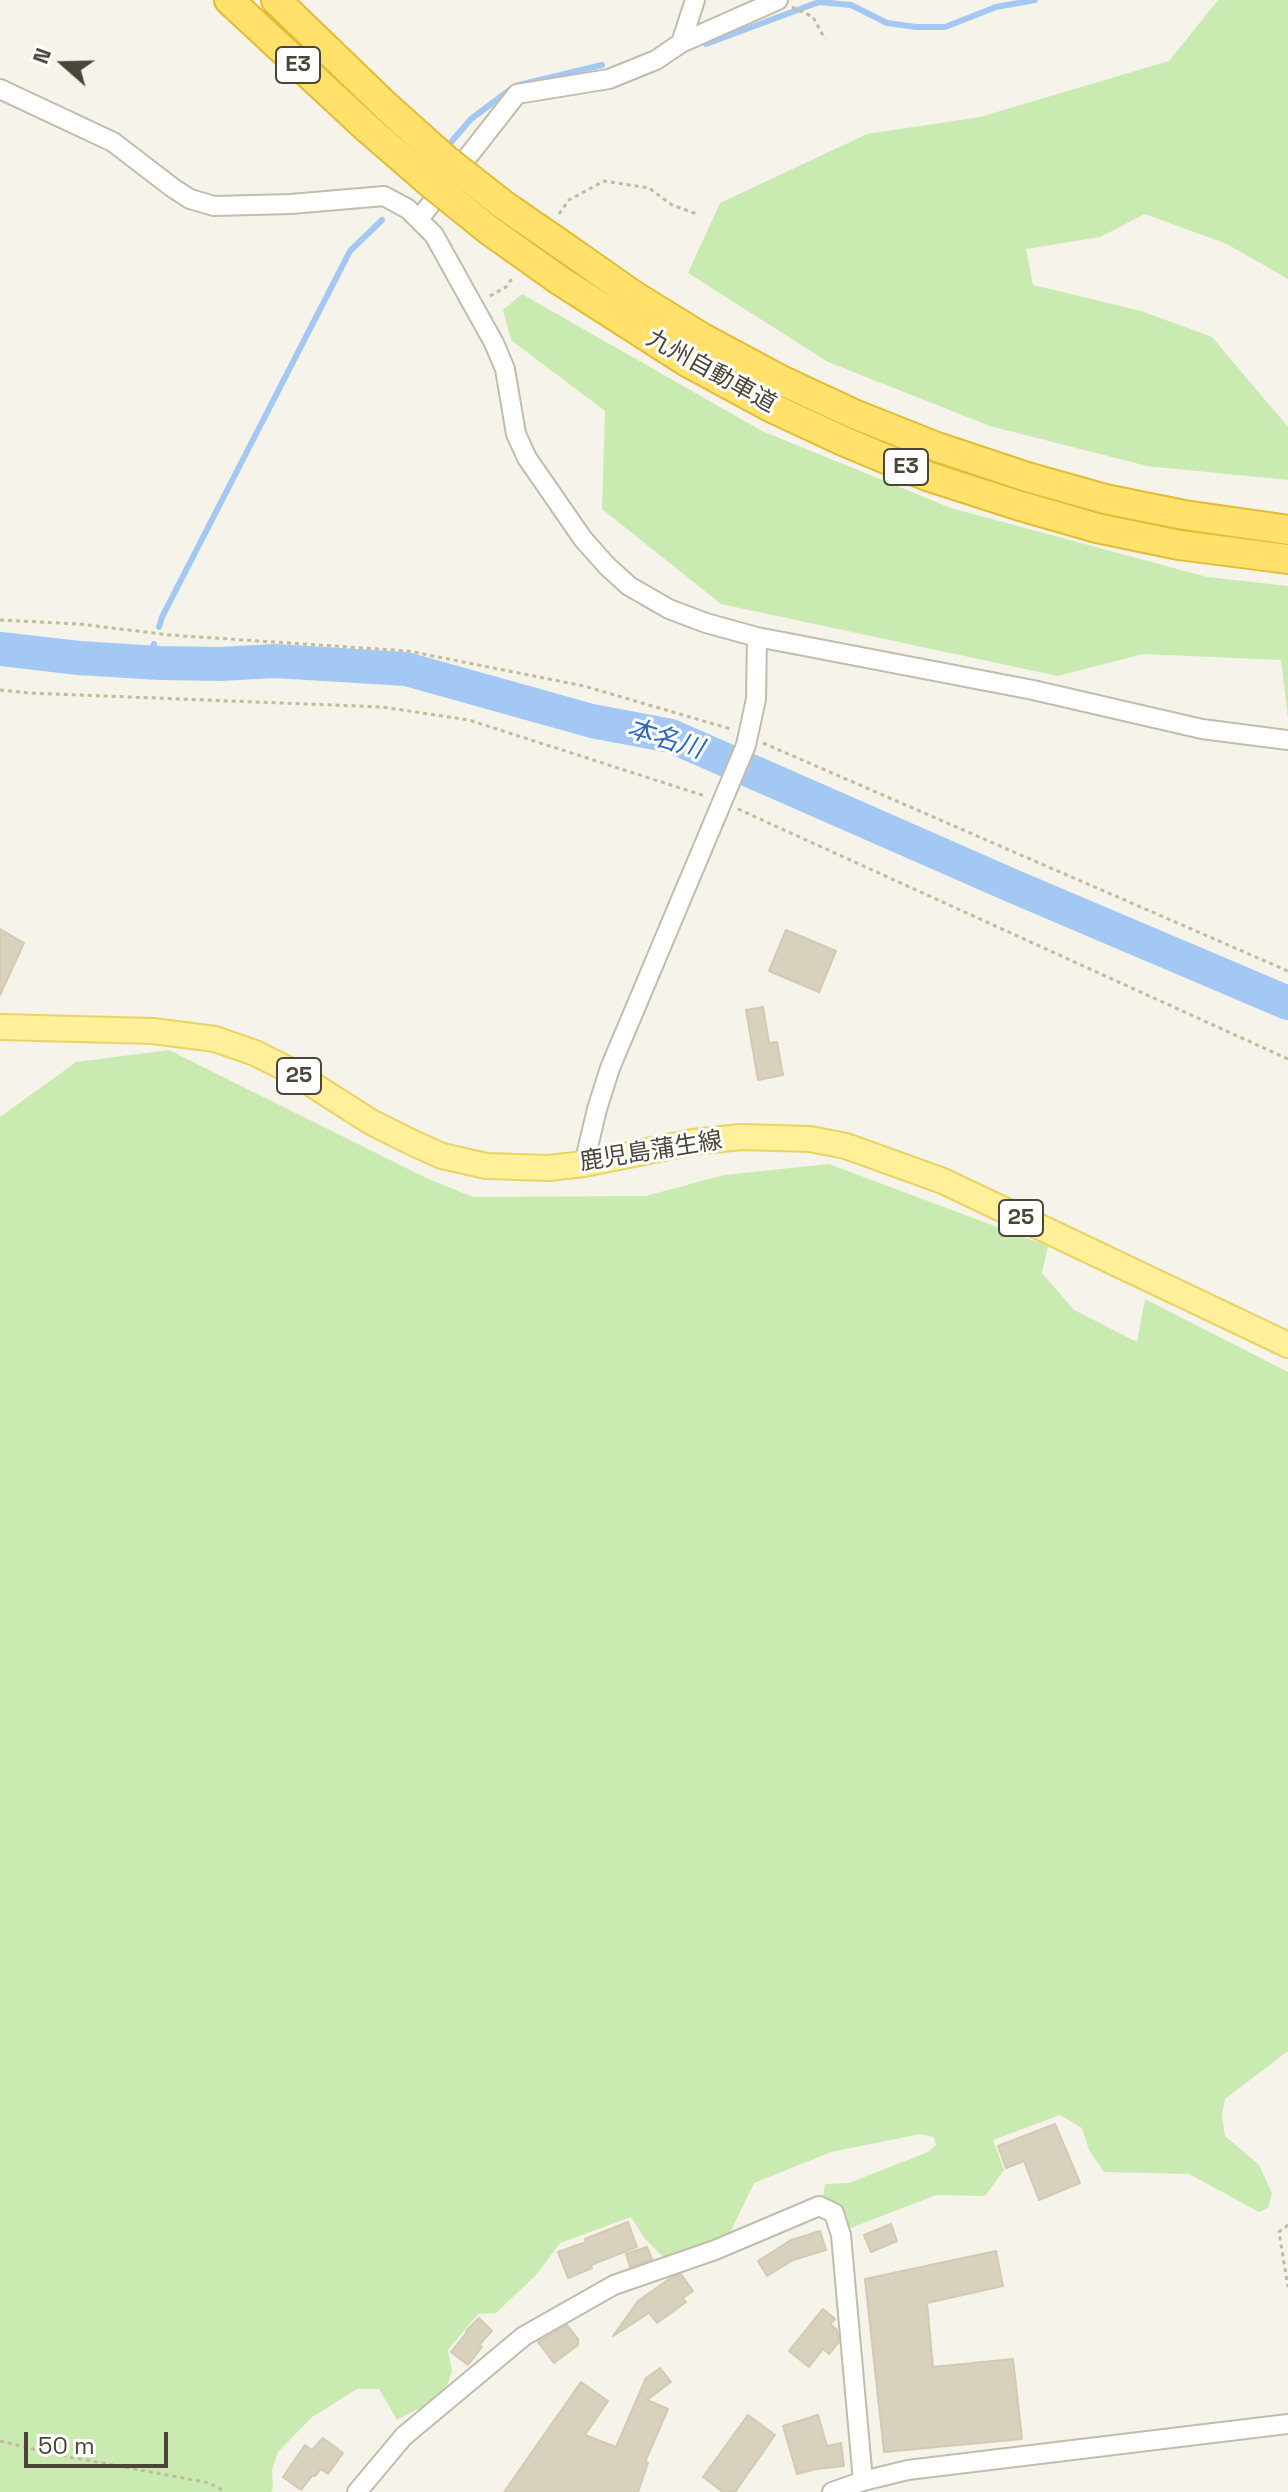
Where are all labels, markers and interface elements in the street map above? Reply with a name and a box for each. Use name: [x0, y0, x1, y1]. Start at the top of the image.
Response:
north arrow: [24, 24, 104, 104]
text: N: [26, 44, 57, 68]
road number: E3: [276, 47, 320, 83]
street label: 九州自動車道: [641, 324, 781, 420]
road number: E3: [884, 449, 928, 485]
water label: 本名川: [623, 714, 707, 766]
road number: 25: [277, 1058, 321, 1094]
street label: 鹿児島蒲生線: [578, 1127, 724, 1177]
road number: 25: [999, 1200, 1043, 1236]
scale bar: [28, 2416, 172, 2466]
text: 50 m: [38, 2430, 95, 2461]

